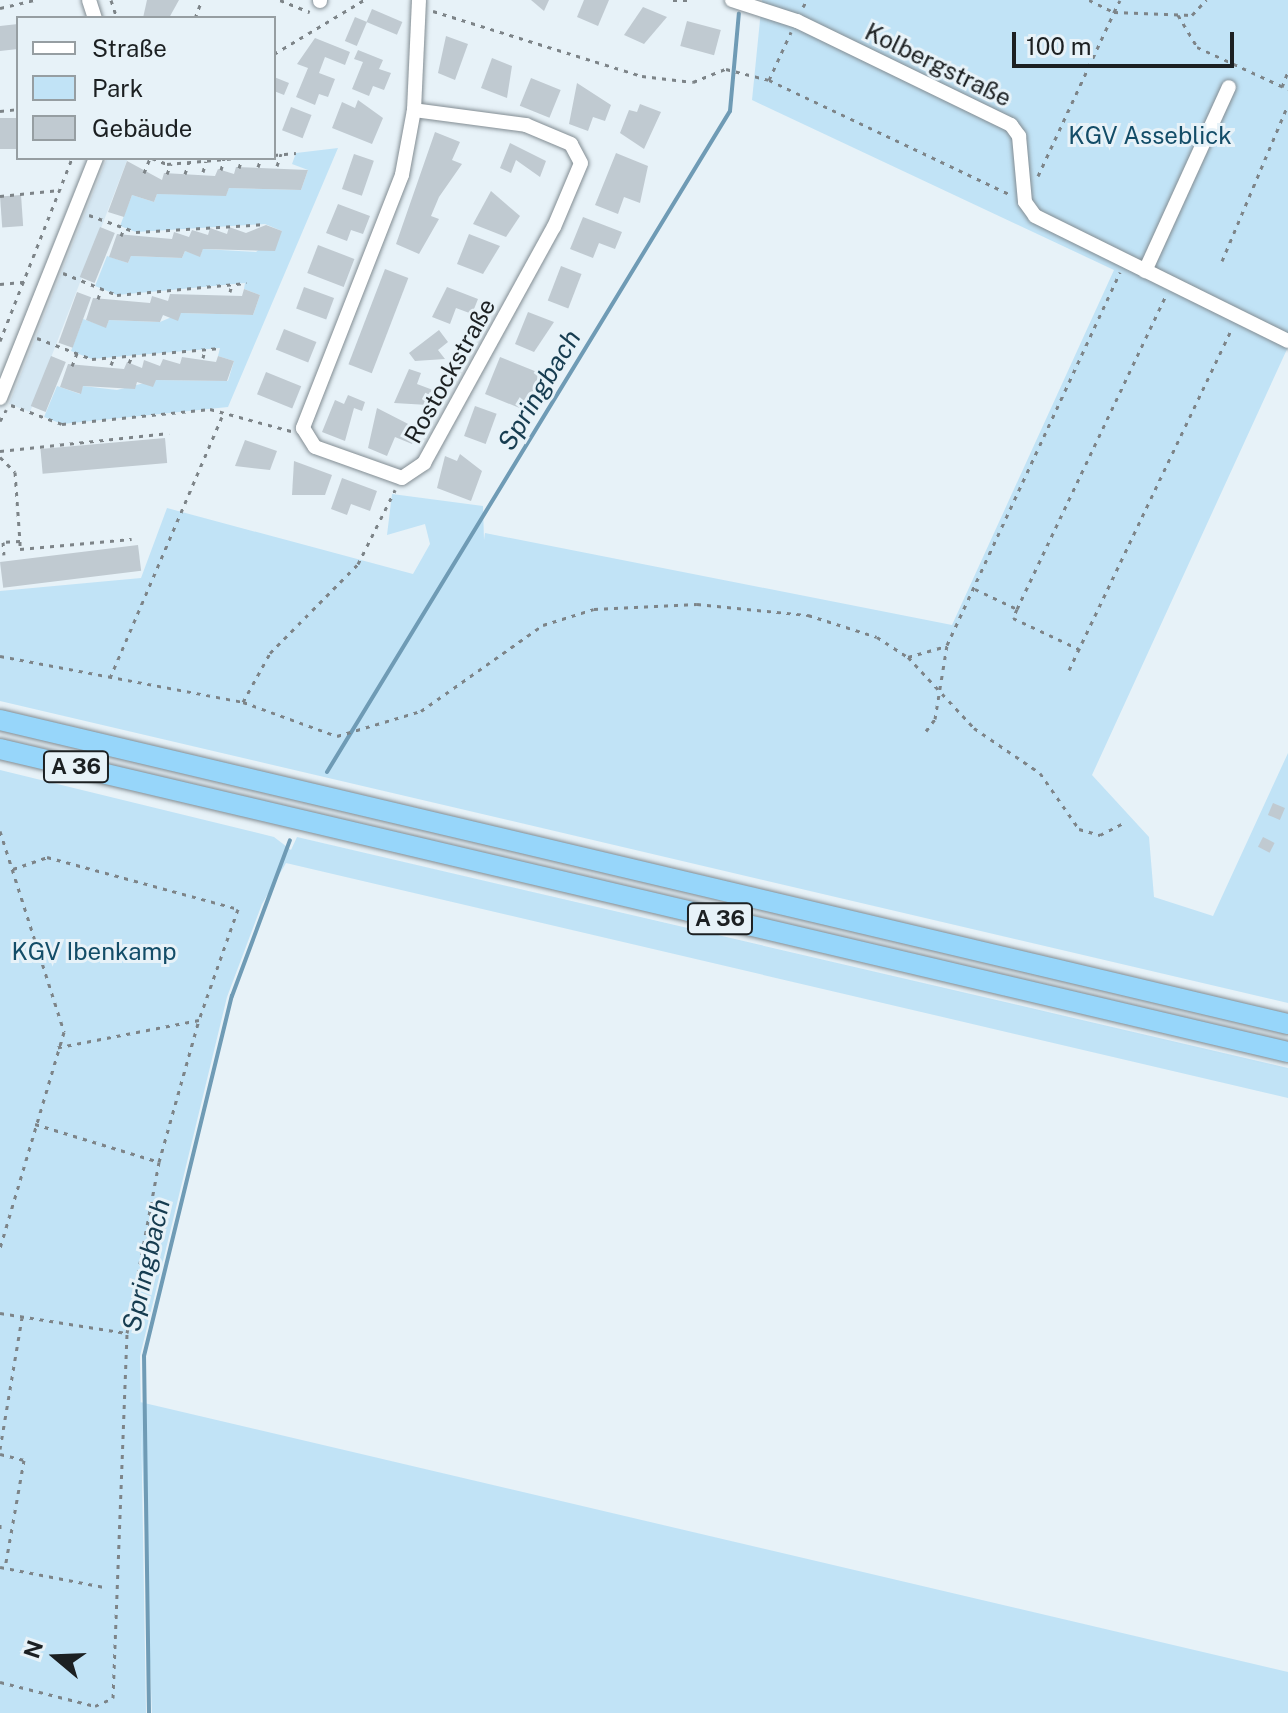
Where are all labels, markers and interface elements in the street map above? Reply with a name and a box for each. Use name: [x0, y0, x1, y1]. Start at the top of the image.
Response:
legend: [16, 16, 276, 160]
scale bar: [1016, 16, 1238, 66]
street label: Kolbergstraße: [860, 17, 1016, 113]
text: 100 m: [1026, 32, 1092, 60]
text: Straße: [92, 34, 167, 62]
text: Park: [92, 74, 143, 102]
text: Gebäude: [92, 114, 192, 142]
park label: KGV Asseblick: [1068, 122, 1232, 150]
street label: Rostockstraße: [398, 294, 502, 448]
water label: Springbach: [491, 324, 587, 456]
road number: A 36: [42, 749, 110, 785]
road number: A 36: [686, 901, 754, 937]
park label: KGV Ibenkamp: [11, 938, 177, 966]
water label: Springbach: [116, 1196, 176, 1334]
north arrow: [16, 1617, 96, 1697]
text: N: [18, 1637, 48, 1662]

